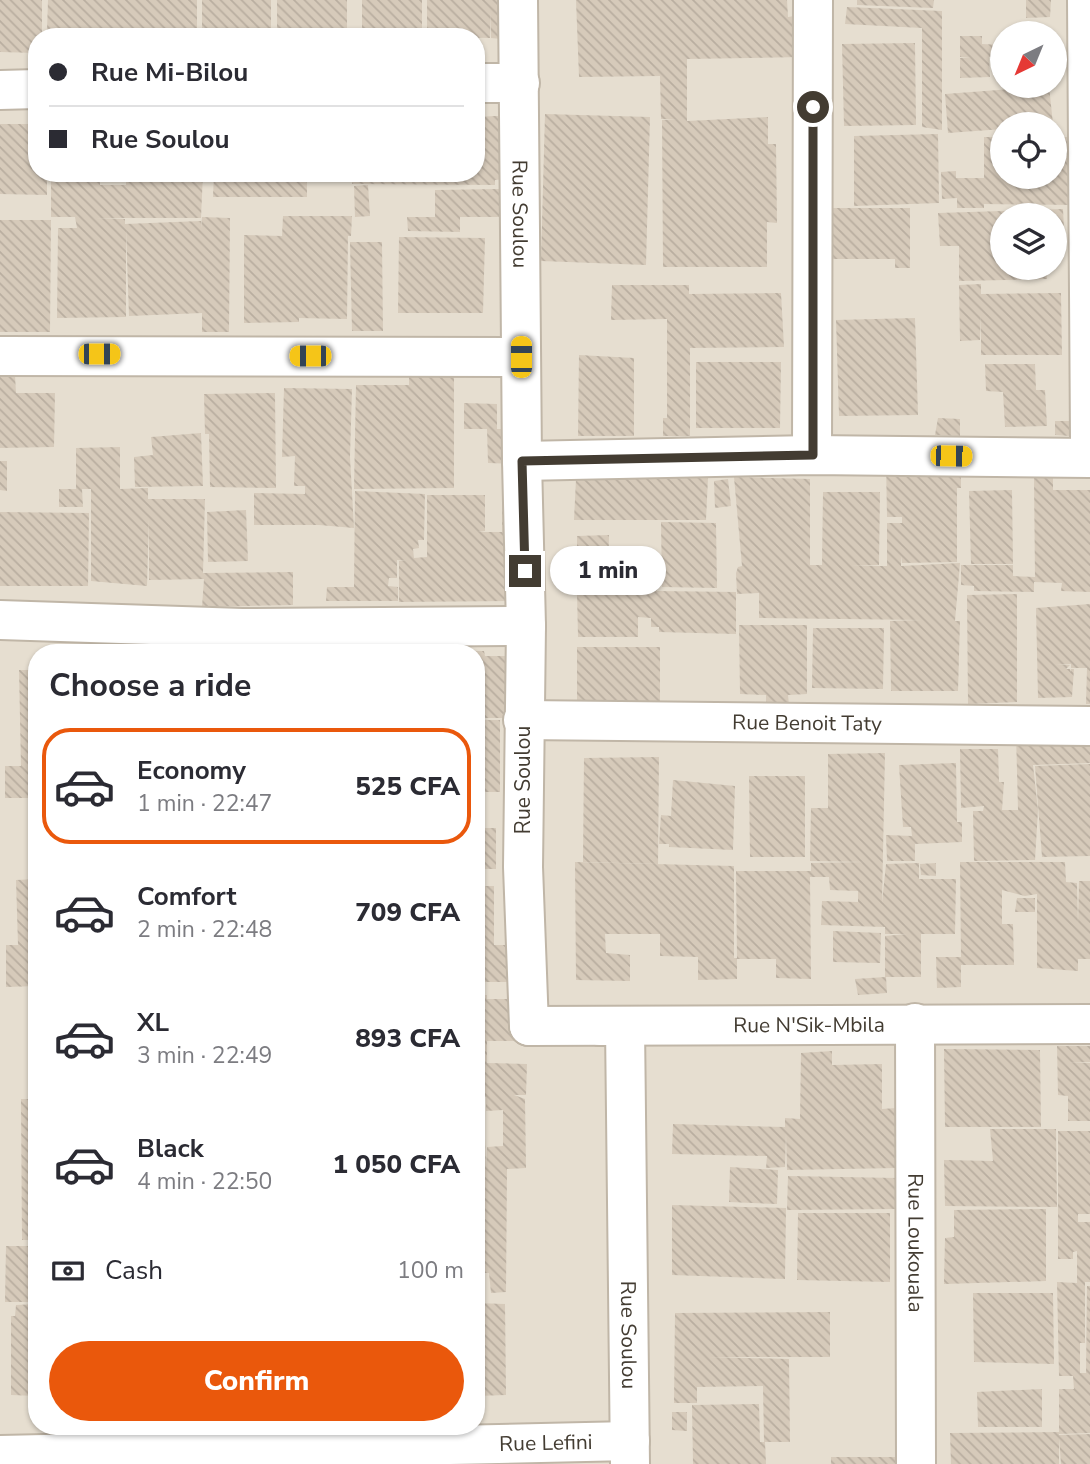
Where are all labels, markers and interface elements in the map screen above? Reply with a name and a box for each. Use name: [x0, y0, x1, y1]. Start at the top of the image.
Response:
north arrow: [990, 21, 1068, 98]
map controls: [990, 21, 1067, 280]
text: Rue Mi-Bilou: [91, 55, 248, 90]
route start: [797, 91, 829, 123]
button: locate: [990, 112, 1067, 189]
text: Rue Soulou: [91, 122, 230, 157]
street label: Rue Soulou: [505, 160, 534, 268]
button: layers: [990, 203, 1067, 280]
car: [511, 336, 532, 378]
car: [79, 344, 121, 365]
car: [290, 346, 332, 367]
car: [930, 445, 973, 467]
callout: 1 min: [550, 546, 665, 596]
route end: [509, 555, 541, 587]
text: 1 min: [578, 555, 638, 586]
text: Choose a ride: [49, 664, 251, 707]
street label: Rue Benoit Taty: [732, 708, 882, 738]
street label: Rue Soulou: [509, 726, 537, 834]
text: Economy: [137, 753, 246, 788]
icon: car: [53, 755, 116, 818]
text: 525 CFA: [355, 769, 460, 804]
text: 1 min · 22:47: [137, 788, 272, 819]
text: Comfort: [137, 879, 237, 914]
icon: car: [53, 881, 116, 944]
text: 709 CFA: [355, 895, 460, 930]
text: 2 min · 22:48: [137, 914, 272, 945]
text: XL: [137, 1005, 169, 1040]
icon: car: [53, 1007, 116, 1070]
street label: Rue N'Sik-Mbila: [733, 1011, 885, 1039]
text: 893 CFA: [355, 1021, 460, 1056]
text: 3 min · 22:49: [137, 1040, 272, 1071]
text: Black: [137, 1131, 204, 1166]
icon: car: [53, 1133, 116, 1196]
text: 1 050 CFA: [332, 1147, 460, 1182]
text: 4 min · 22:50: [137, 1166, 272, 1197]
street label: Rue Loukouala: [901, 1173, 930, 1313]
icon: cash: [49, 1252, 87, 1290]
text: Cash: [105, 1253, 163, 1288]
text: 100 m: [397, 1255, 464, 1286]
street label: Rue Soulou: [614, 1281, 643, 1389]
button: Confirm: [49, 1341, 464, 1421]
street label: Rue Lefini: [499, 1428, 593, 1458]

